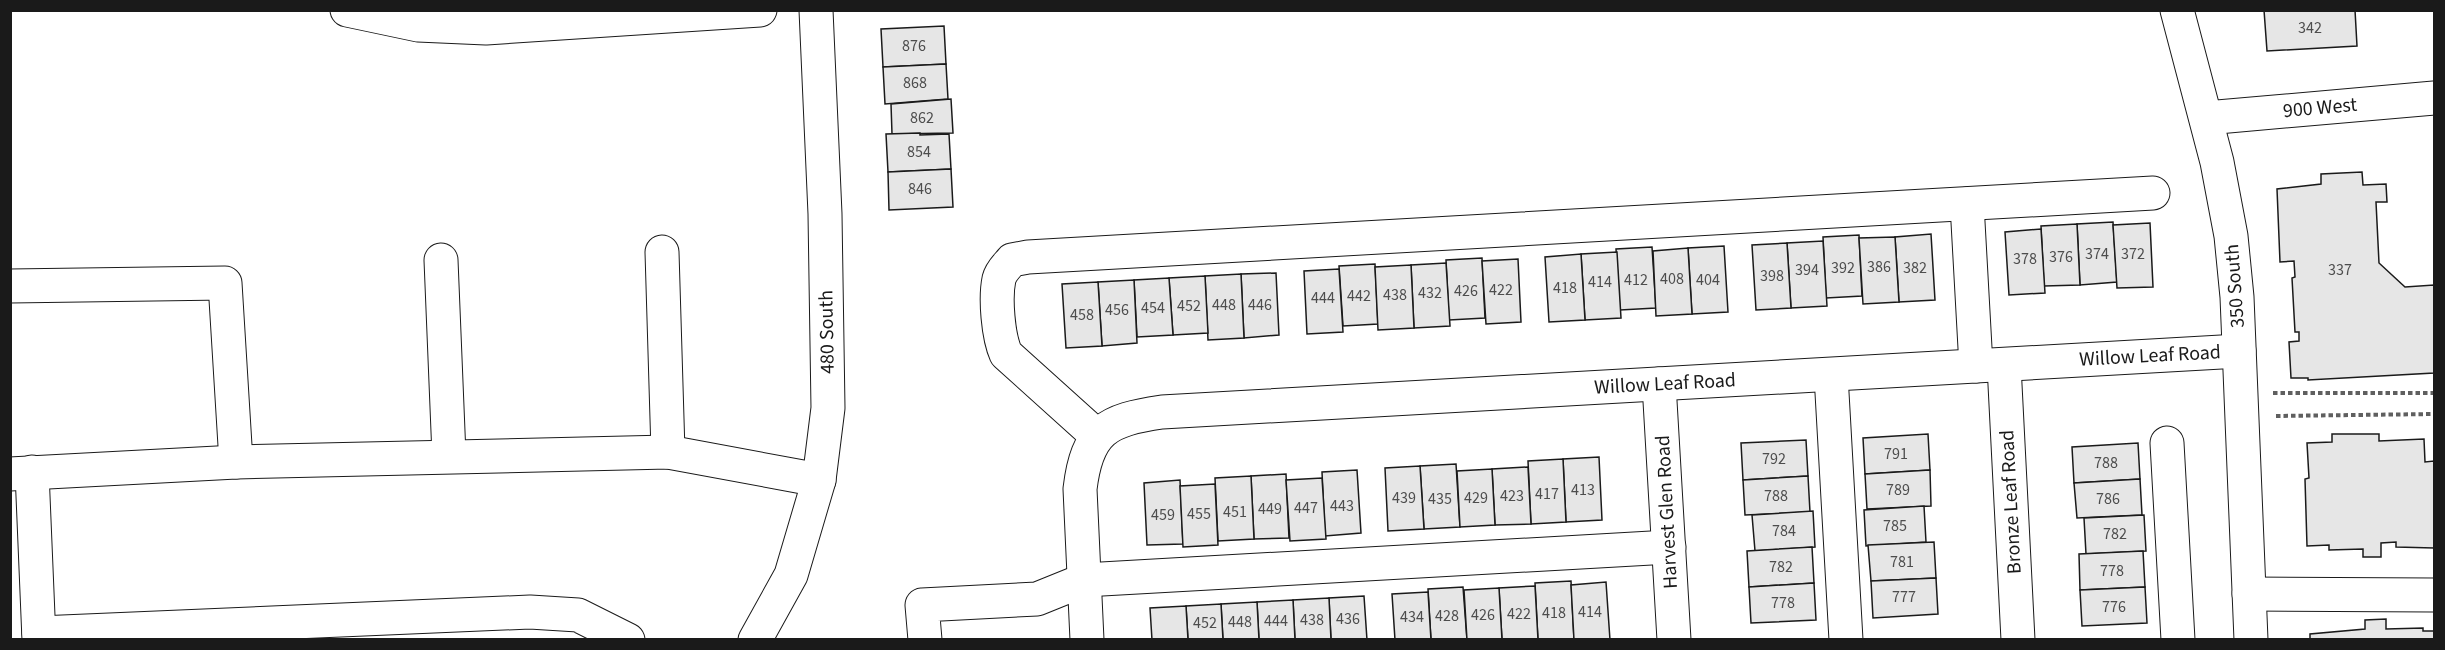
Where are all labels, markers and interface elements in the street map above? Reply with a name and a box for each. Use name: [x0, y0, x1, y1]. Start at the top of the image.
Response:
house number: 342: [2298, 17, 2322, 39]
house number: 876: [902, 35, 926, 57]
house number: 868: [903, 72, 927, 94]
street label: 900 West: [2282, 91, 2358, 125]
house number: 862: [910, 107, 934, 129]
house number: 854: [907, 141, 931, 163]
house number: 846: [908, 178, 932, 200]
house number: 374: [2085, 243, 2109, 265]
house number: 372: [2121, 243, 2145, 265]
street label: 350 South: [2218, 243, 2252, 329]
house number: 376: [2049, 246, 2073, 268]
house number: 378: [2013, 248, 2037, 270]
house number: 386: [1867, 256, 1891, 278]
house number: 392: [1831, 257, 1855, 279]
house number: 382: [1903, 257, 1927, 279]
house number: 394: [1795, 259, 1819, 281]
house number: 337: [2328, 259, 2352, 281]
house number: 398: [1760, 265, 1784, 287]
house number: 408: [1660, 268, 1684, 290]
house number: 412: [1624, 269, 1648, 291]
house number: 404: [1696, 269, 1720, 291]
house number: 414: [1588, 271, 1612, 293]
house number: 418: [1553, 277, 1577, 299]
house number: 422: [1489, 279, 1513, 301]
house number: 426: [1454, 280, 1478, 302]
house number: 432: [1418, 282, 1442, 304]
house number: 438: [1383, 284, 1407, 306]
house number: 442: [1347, 285, 1371, 307]
house number: 444: [1311, 287, 1335, 309]
street label: 480 South: [812, 290, 842, 374]
house number: 448: [1212, 294, 1236, 316]
house number: 446: [1248, 294, 1272, 316]
house number: 452: [1177, 295, 1201, 317]
house number: 454: [1141, 297, 1165, 319]
house number: 456: [1105, 299, 1129, 321]
house number: 458: [1070, 304, 1094, 326]
street label: Willow Leaf Road: [2078, 338, 2222, 374]
street label: Willow Leaf Road: [1593, 366, 1737, 402]
street label: Bronze Leaf Road: [1993, 429, 2029, 575]
street label: Harvest Glen Road: [1649, 435, 1685, 589]
house number: 791: [1884, 443, 1908, 465]
house number: 792: [1762, 448, 1786, 470]
house number: 788: [2094, 452, 2118, 474]
house number: 413: [1571, 479, 1595, 501]
house number: 789: [1886, 479, 1910, 501]
house number: 417: [1535, 483, 1559, 505]
house number: 423: [1500, 485, 1524, 507]
house number: 788: [1764, 485, 1788, 507]
house number: 439: [1392, 487, 1416, 509]
house number: 429: [1464, 487, 1488, 509]
house number: 435: [1428, 488, 1452, 510]
house number: 786: [2096, 488, 2120, 510]
house number: 443: [1330, 495, 1354, 517]
house number: 447: [1294, 497, 1318, 519]
house number: 449: [1258, 498, 1282, 520]
house number: 451: [1223, 501, 1247, 523]
house number: 455: [1187, 503, 1211, 525]
house number: 459: [1151, 504, 1175, 526]
house number: 785: [1883, 515, 1907, 537]
house number: 784: [1772, 520, 1796, 542]
house number: 782: [2103, 523, 2127, 545]
house number: 781: [1890, 551, 1914, 573]
house number: 782: [1769, 556, 1793, 578]
house number: 778: [2100, 560, 2124, 582]
house number: 777: [1892, 586, 1916, 608]
house number: 778: [1771, 592, 1795, 614]
house number: 776: [2102, 596, 2126, 618]
house number: 414: [1578, 601, 1602, 623]
house number: 418: [1542, 602, 1566, 624]
house number: 422: [1507, 603, 1531, 625]
house number: 426: [1471, 604, 1495, 626]
house number: 428: [1435, 605, 1459, 627]
house number: 434: [1400, 606, 1424, 628]
house number: 436: [1336, 608, 1360, 630]
house number: 438: [1300, 609, 1324, 631]
house number: 444: [1264, 610, 1288, 632]
house number: 448: [1228, 611, 1252, 633]
house number: 452: [1193, 612, 1217, 634]

